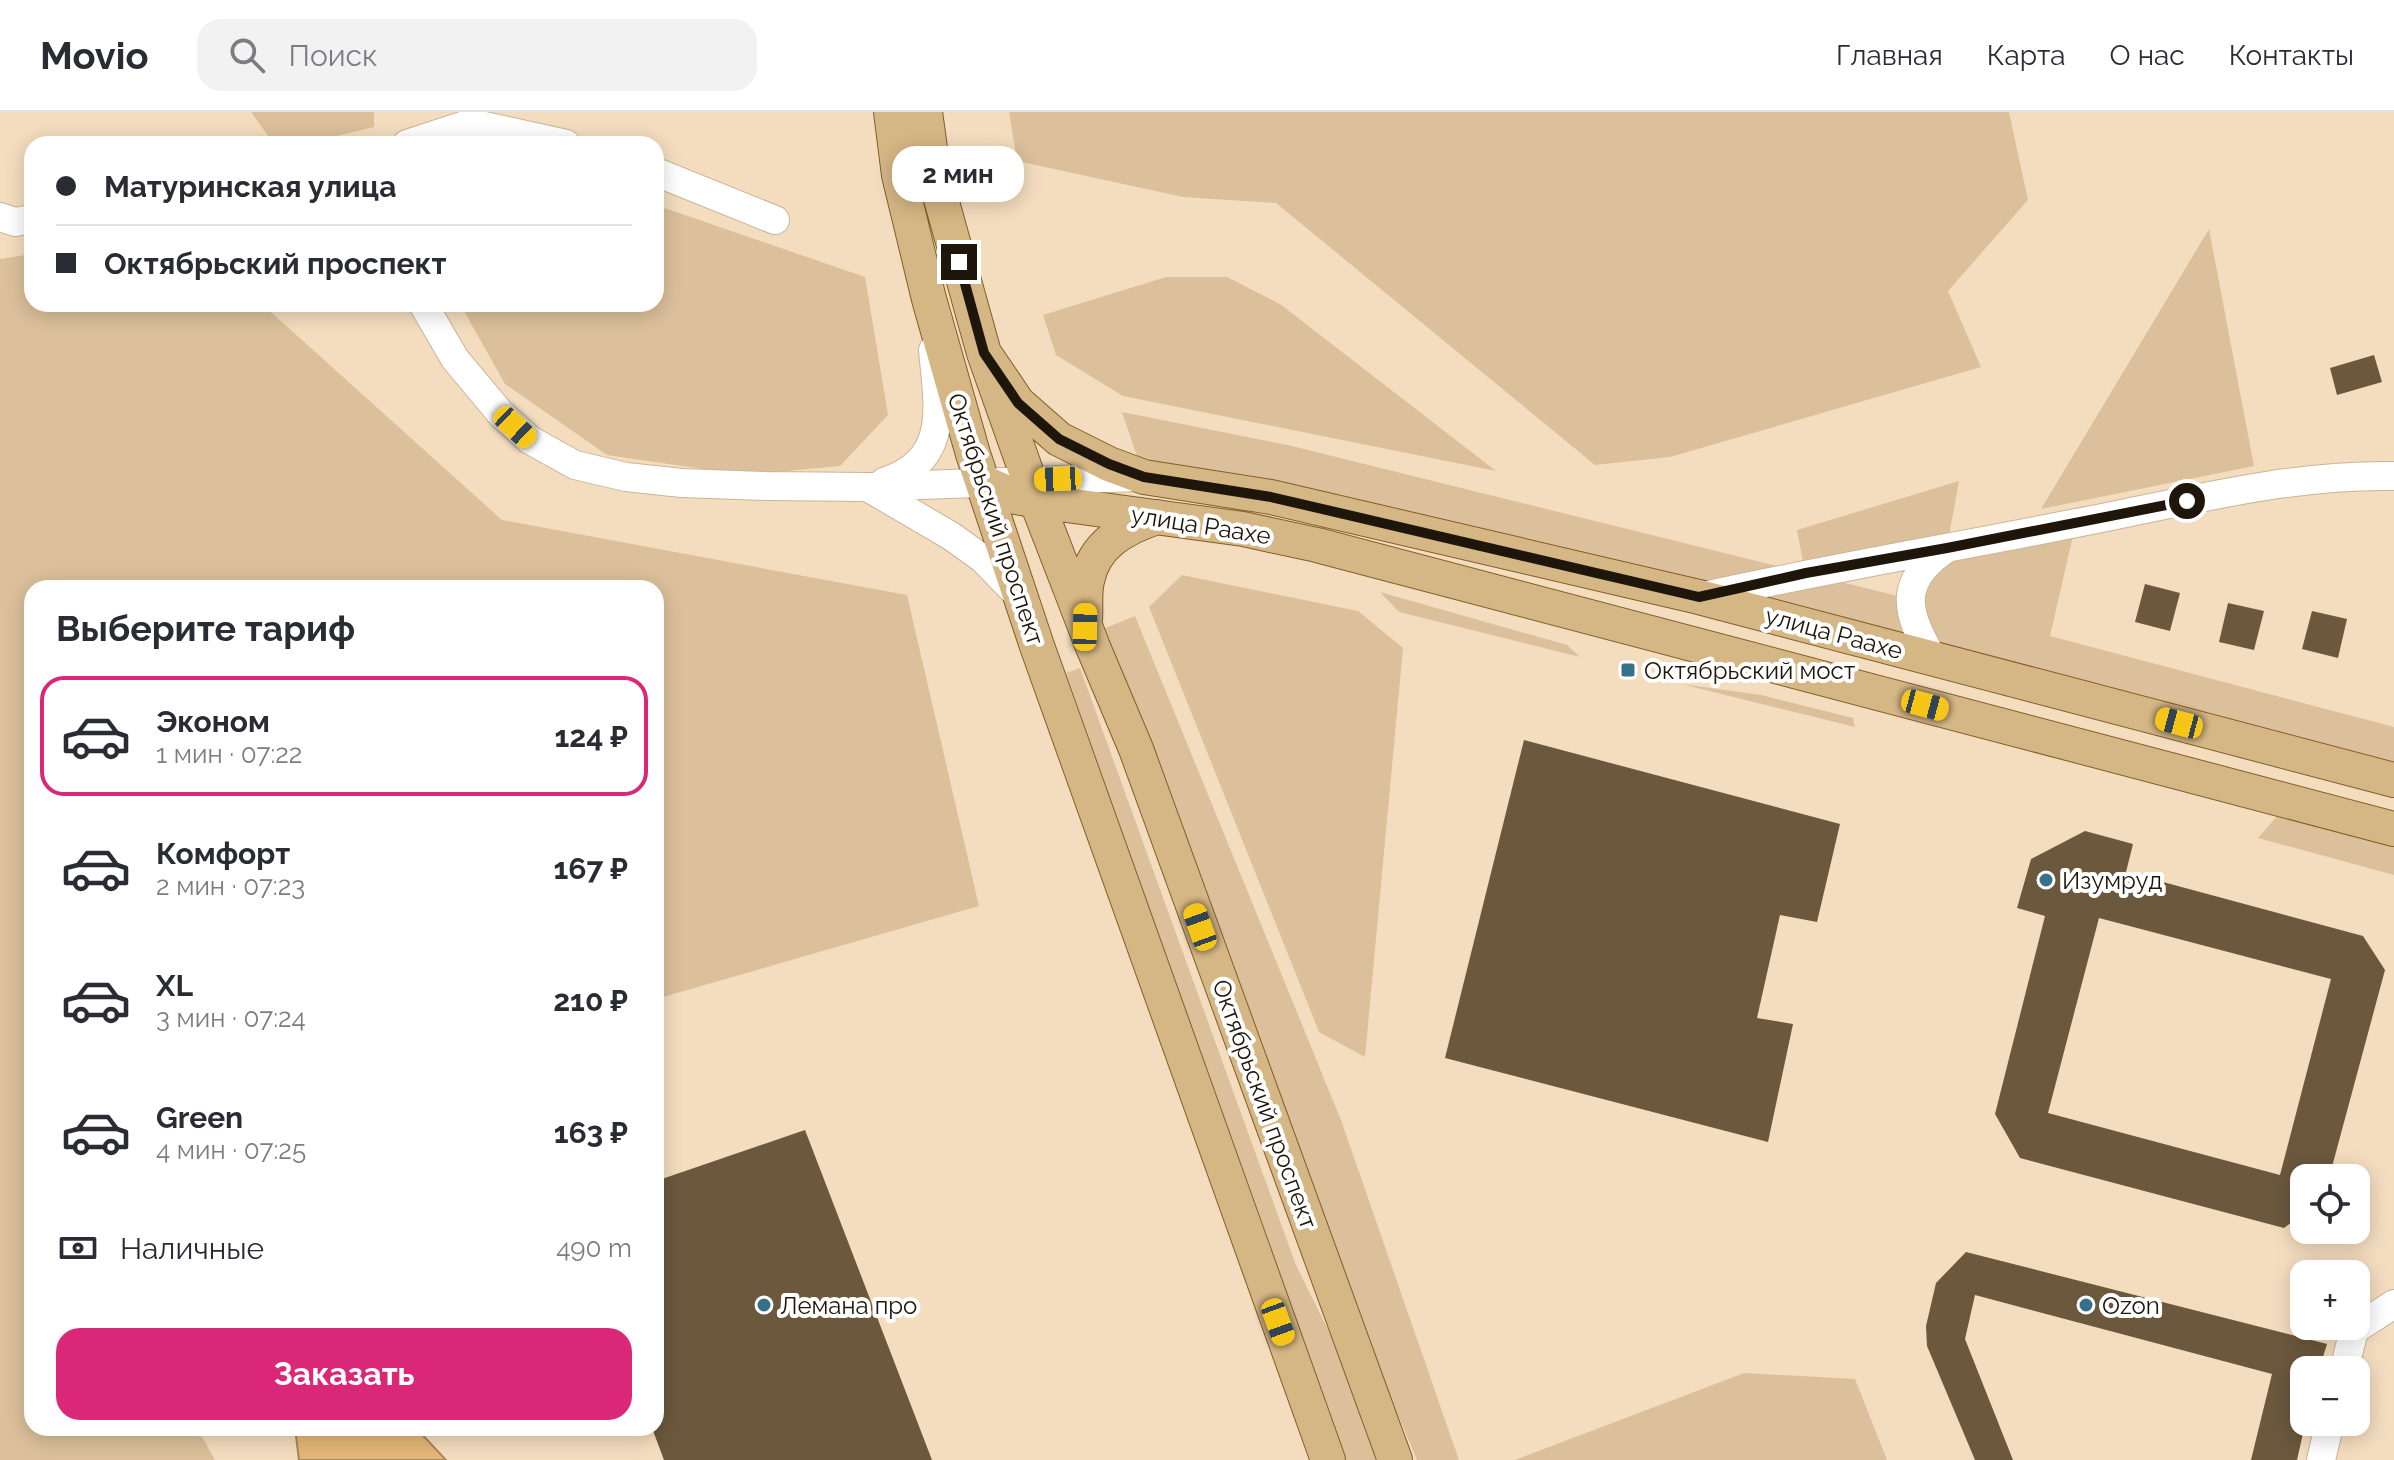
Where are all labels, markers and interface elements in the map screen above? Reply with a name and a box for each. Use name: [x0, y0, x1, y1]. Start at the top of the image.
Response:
search box: [197, 19, 757, 91]
text: Movio: [40, 33, 149, 78]
icon: search: [225, 33, 269, 77]
text: Поиск: [289, 38, 378, 73]
text: Главная: [1836, 39, 1943, 72]
text: Карта: [1987, 39, 2066, 72]
text: О нас: [2110, 39, 2185, 72]
text: Контакты: [2229, 39, 2354, 72]
callout: 2 мин: [893, 146, 1025, 202]
text: 2 мин: [922, 159, 994, 189]
text: Матуринская улица: [104, 169, 396, 204]
route end: [941, 244, 977, 280]
text: Октябрьский проспект: [104, 246, 447, 281]
street label: Октябрьский проспект: [942, 389, 1051, 649]
car: [489, 402, 541, 452]
car: [1034, 466, 1082, 492]
route start: [2169, 483, 2205, 519]
street label: улица Раахе: [1129, 500, 1273, 550]
street label: улица Раахе: [1762, 601, 1906, 665]
car: [1073, 603, 1097, 651]
text: Выберите тариф: [56, 607, 355, 649]
place label: Октябрьский мост: [1644, 656, 1856, 685]
marker: Октябрьский мост: [1619, 661, 1637, 679]
car: [1899, 687, 1951, 723]
icon: car: [60, 700, 132, 772]
text: Эконом: [156, 704, 270, 739]
car: [2153, 705, 2205, 741]
text: 124 ₽: [555, 719, 628, 754]
text: 1 мин · 07:22: [156, 739, 302, 769]
icon: car: [60, 832, 132, 904]
text: Комфорт: [156, 836, 290, 871]
text: 167 ₽: [554, 851, 628, 886]
place label: Изумруд: [2062, 866, 2162, 895]
text: 2 мин · 07:23: [156, 871, 305, 901]
marker: Изумруд: [2037, 871, 2055, 889]
car: [1181, 900, 1219, 954]
icon: car: [60, 964, 132, 1036]
text: XL: [156, 968, 193, 1003]
street label: Октябрьский проспект: [1206, 975, 1324, 1233]
text: 210 ₽: [553, 983, 628, 1018]
text: 3 мин · 07:24: [156, 1003, 306, 1033]
icon: car: [60, 1096, 132, 1168]
text: Green: [156, 1100, 243, 1135]
text: 163 ₽: [554, 1115, 628, 1150]
text: 4 мин · 07:25: [156, 1135, 306, 1165]
map controls: [2290, 1164, 2370, 1436]
button: locate: [2290, 1164, 2370, 1244]
icon: cash: [56, 1226, 100, 1270]
text: Наличные: [120, 1231, 264, 1266]
text: 490 m: [556, 1233, 632, 1263]
button: +: [2290, 1260, 2370, 1340]
place label: Лемана про: [780, 1291, 917, 1320]
place label: Ozon: [2102, 1291, 2160, 1320]
car: [1259, 1295, 1297, 1349]
marker: Лемана про: [755, 1296, 773, 1314]
marker: Ozon: [2077, 1296, 2095, 1314]
button: Заказать: [56, 1328, 632, 1420]
button: −: [2290, 1356, 2370, 1436]

